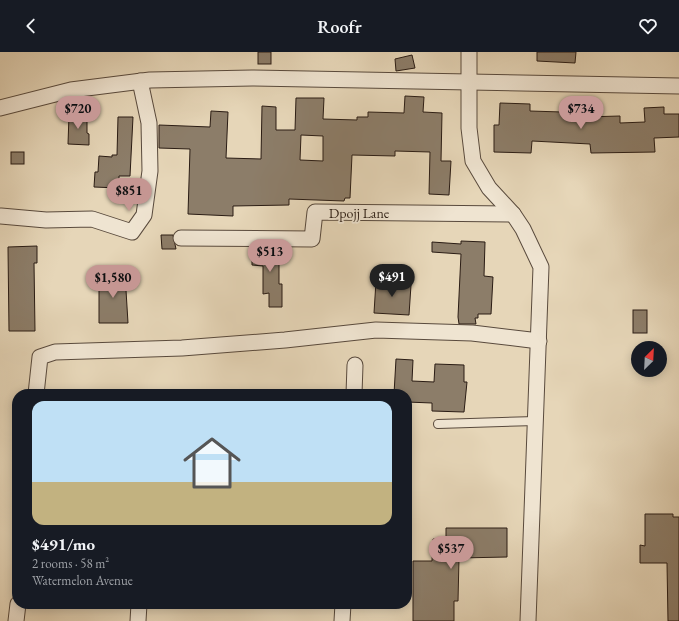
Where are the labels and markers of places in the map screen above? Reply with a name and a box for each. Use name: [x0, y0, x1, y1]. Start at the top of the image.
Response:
pin: $720: [54, 96, 102, 130]
pin: $734: [557, 96, 605, 130]
pin: $851: [105, 178, 153, 212]
pin: $513: [246, 239, 294, 273]
pin: $491: [368, 264, 416, 298]
pin: $1,580: [80, 265, 146, 299]
pin: $537: [427, 536, 475, 570]

